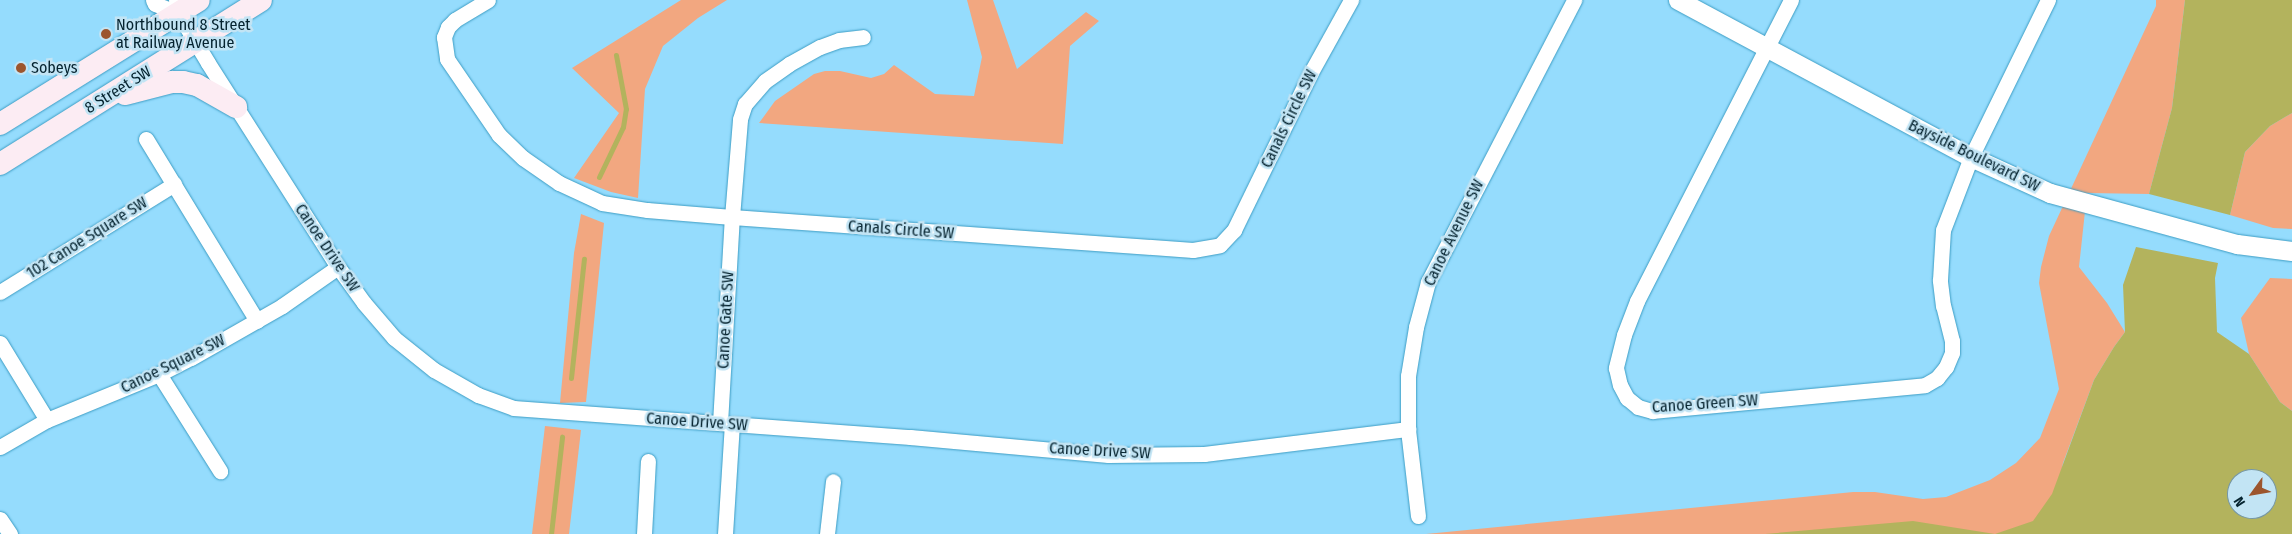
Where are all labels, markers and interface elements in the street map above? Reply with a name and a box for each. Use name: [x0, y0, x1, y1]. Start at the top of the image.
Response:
place label: Northbound 8 Street at Railway Avenue: [116, 15, 251, 53]
marker: Northbound 8 Street at Railway Avenue: [100, 28, 112, 40]
place label: Sobeys: [31, 58, 78, 78]
marker: Sobeys: [15, 62, 27, 74]
street label: 8 Street SW: [81, 62, 155, 118]
street label: Canals Circle SW: [1257, 67, 1321, 171]
street label: Bayside Boulevard SW: [1905, 116, 2043, 196]
street label: Canoe Avenue SW: [1420, 177, 1488, 289]
street label: 102 Canoe Square SW: [23, 193, 151, 283]
street label: Canoe Drive SW: [291, 200, 363, 296]
street label: Canals Circle SW: [847, 217, 955, 243]
street label: Canoe Gate SW: [714, 271, 738, 369]
street label: Canoe Square SW: [118, 330, 228, 398]
street label: Canoe Green SW: [1651, 391, 1759, 417]
street label: Canoe Drive SW: [646, 409, 748, 435]
street label: Canoe Drive SW: [1049, 439, 1151, 463]
north arrow: [2227, 469, 2277, 519]
text: N: [2230, 494, 2249, 510]

